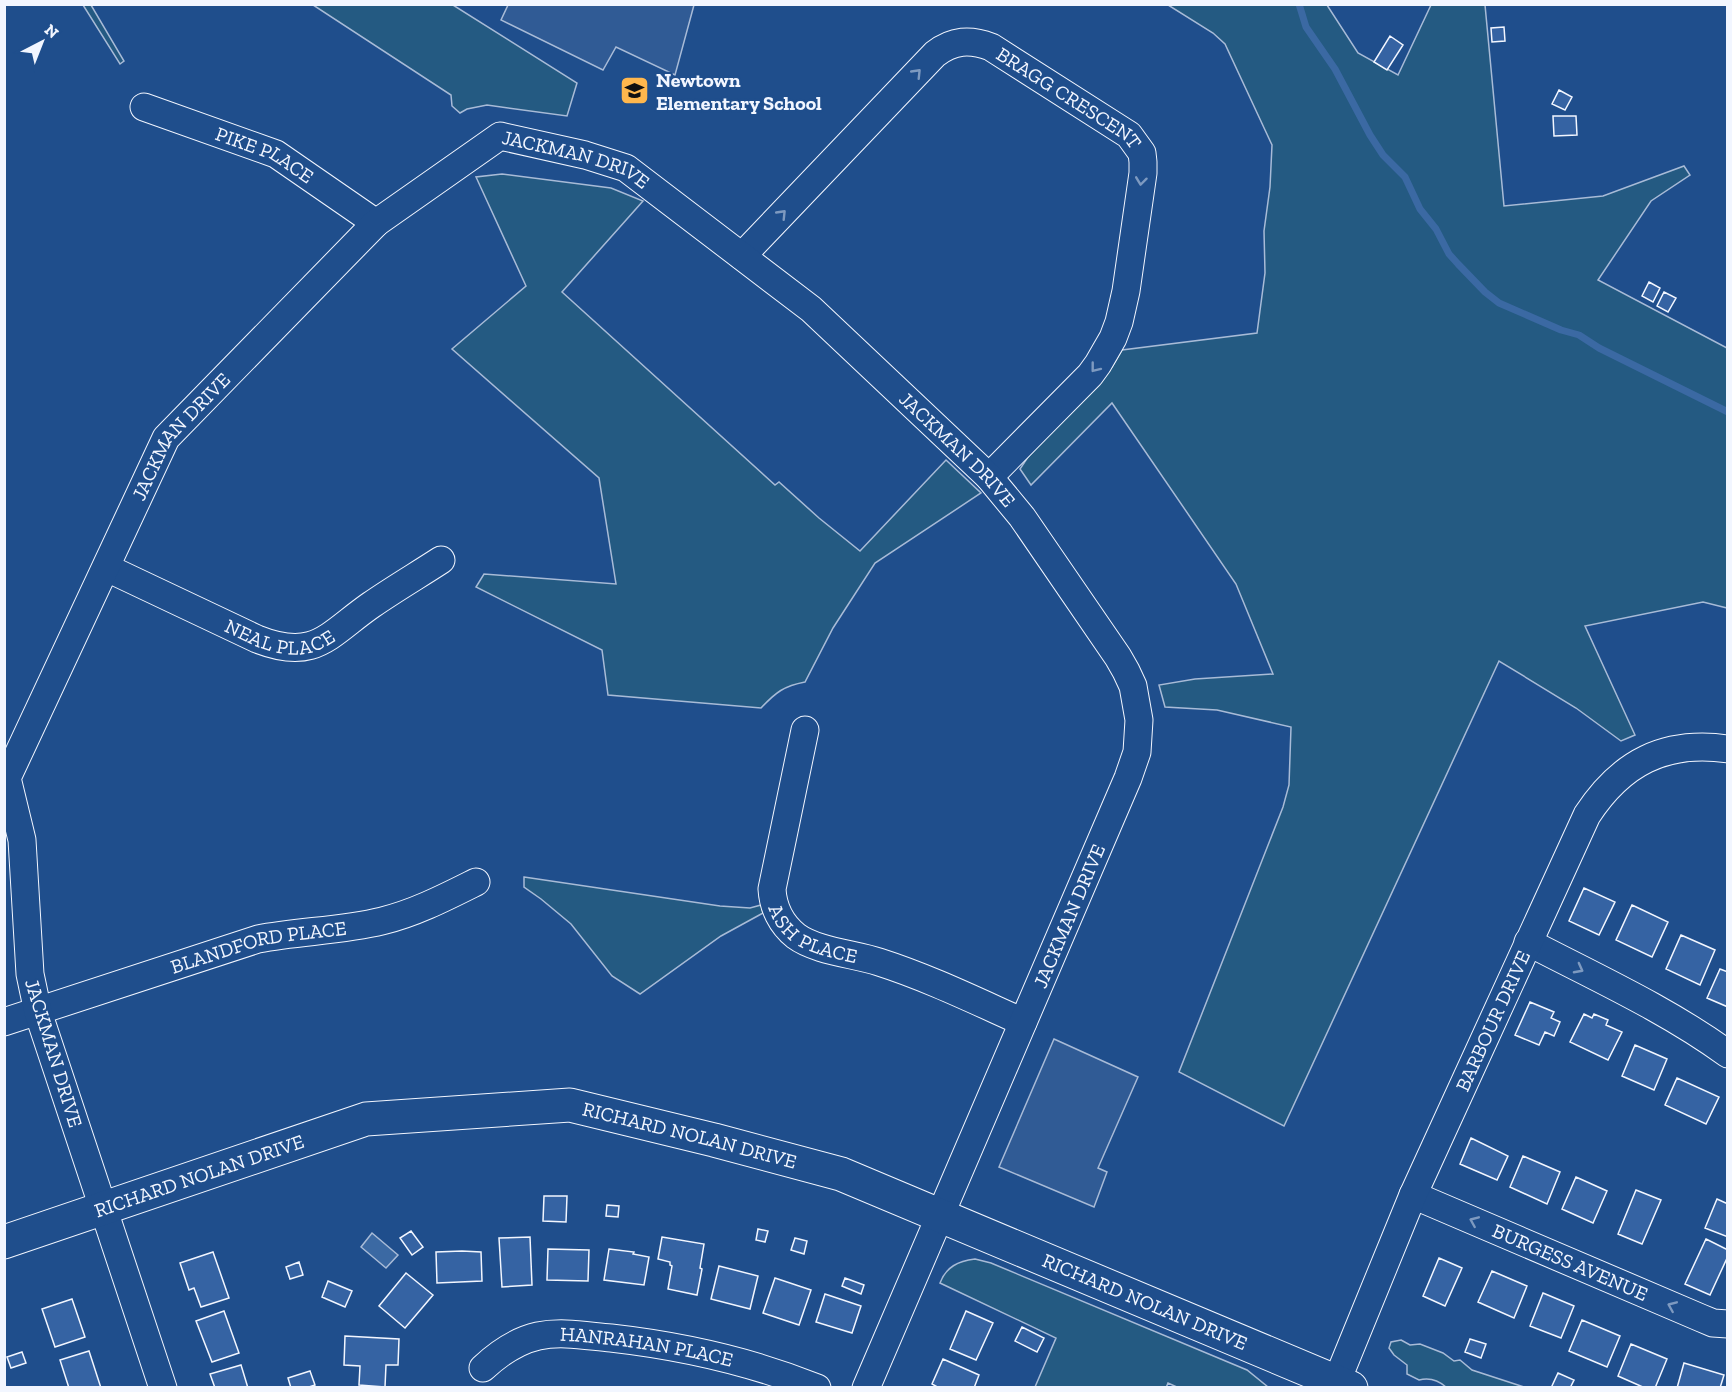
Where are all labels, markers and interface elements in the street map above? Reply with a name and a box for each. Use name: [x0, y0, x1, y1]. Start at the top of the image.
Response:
north arrow: [12, 12, 72, 72]
text: N: [41, 20, 63, 42]
street label: BRAGG CRESCENT: [992, 42, 1147, 153]
place label: Newtown Elementary School: [656, 68, 822, 115]
one-way arrow: [910, 69, 921, 80]
school or university icon: Newtown Elementary School: [619, 75, 651, 107]
street label: PIKE PLACE: [212, 121, 318, 188]
street label: JACKMAN DRIVE: [500, 125, 654, 194]
one-way arrow: [1136, 176, 1148, 185]
one-way arrow: [775, 210, 786, 221]
one-way arrow: [1091, 361, 1102, 372]
street label: JACKMAN DRIVE: [127, 368, 235, 504]
street label: JACKMAN DRIVE: [894, 387, 1021, 512]
street label: NEAL PLACE: [221, 614, 339, 660]
street label: JACKMAN DRIVE: [1028, 840, 1110, 992]
street label: ASH PLACE: [763, 900, 860, 968]
street label: BLANDFORD PLACE: [167, 916, 348, 979]
street label: BARBOUR DRIVE: [1450, 947, 1535, 1095]
one-way arrow: [1573, 962, 1584, 973]
street label: JACKMAN DRIVE: [20, 976, 88, 1130]
street label: RICHARD NOLAN DRIVE: [580, 1096, 799, 1174]
street label: RICHARD NOLAN DRIVE: [91, 1129, 307, 1222]
one-way arrow: [1469, 1216, 1480, 1228]
street label: BURGESS AVENUE: [1489, 1218, 1652, 1306]
street label: RICHARD NOLAN DRIVE: [1039, 1248, 1251, 1355]
one-way arrow: [1668, 1301, 1679, 1313]
street label: HANRAHAN PLACE: [560, 1322, 736, 1372]

